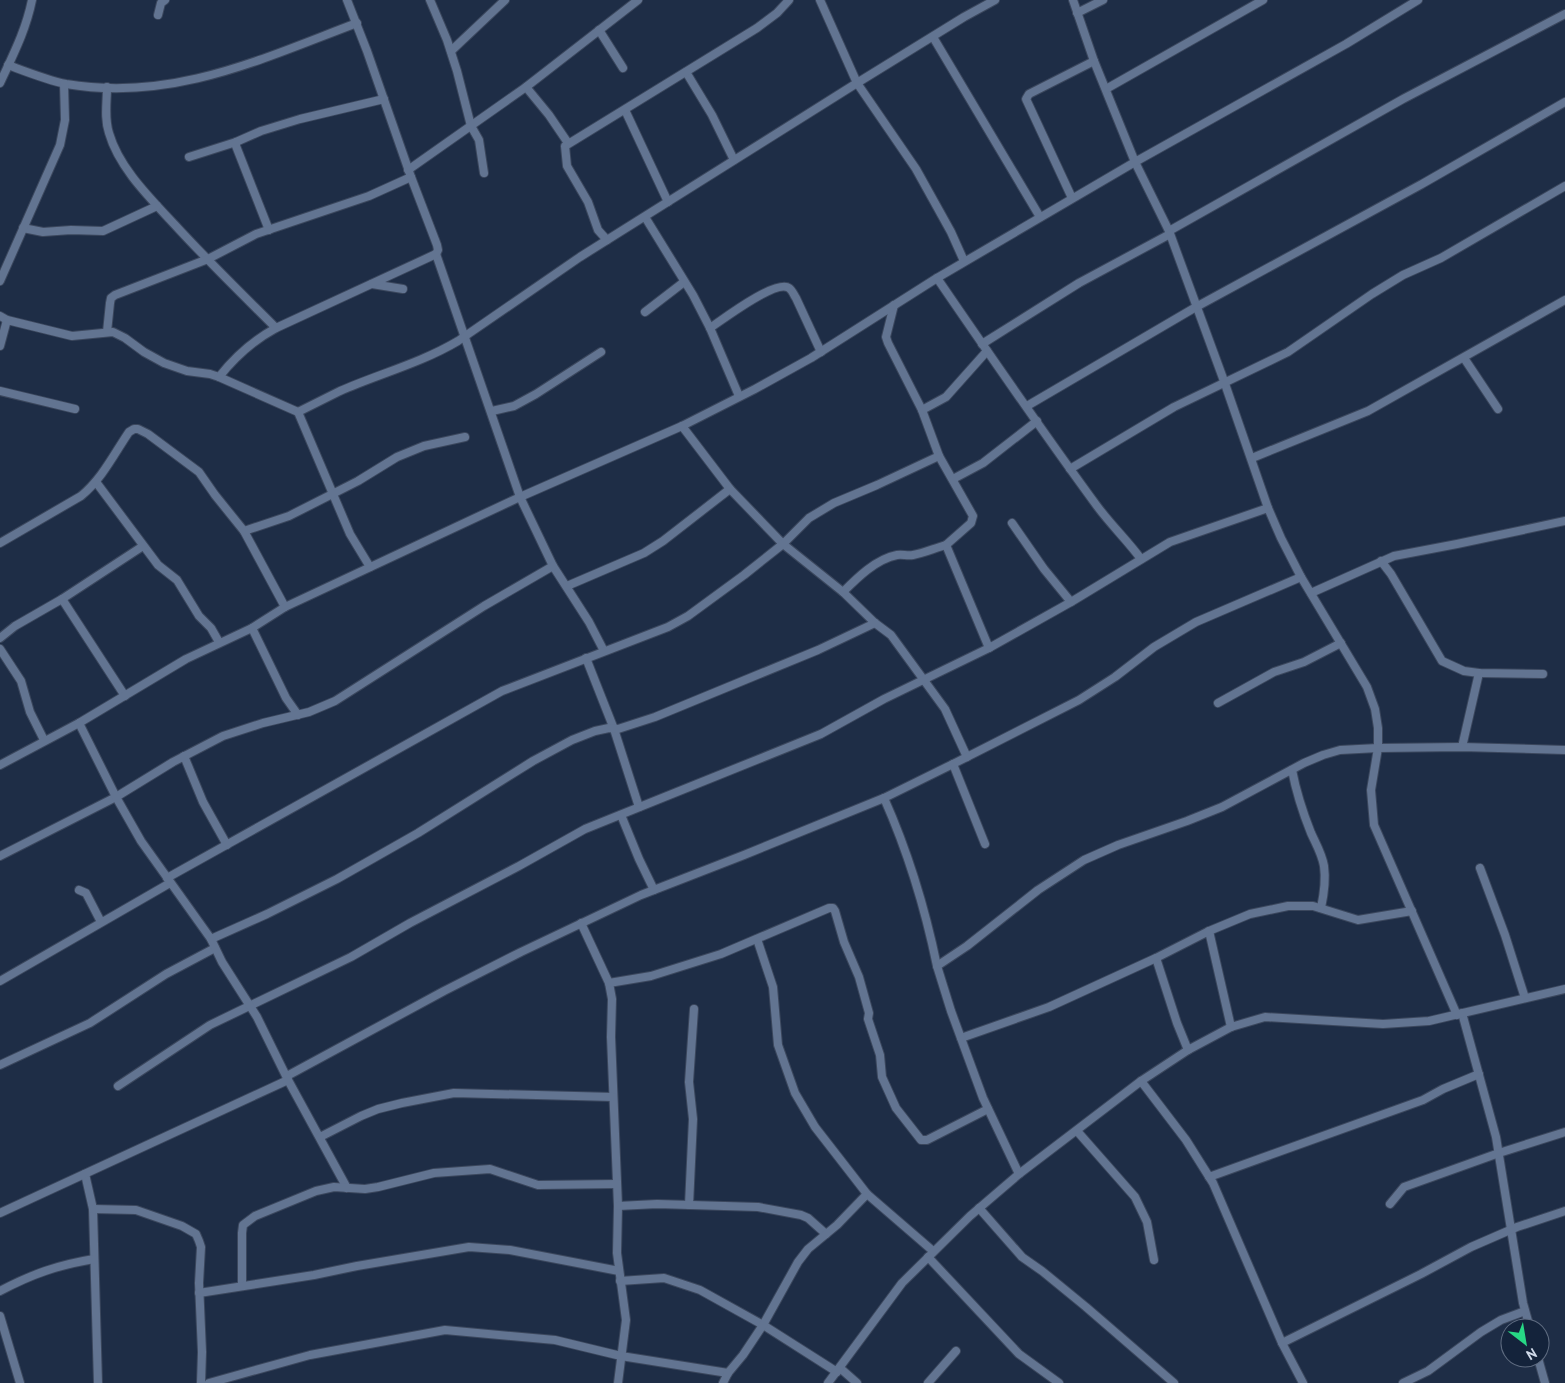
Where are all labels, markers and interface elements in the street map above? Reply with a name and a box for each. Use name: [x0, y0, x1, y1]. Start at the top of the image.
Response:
north arrow: [1500, 1318, 1550, 1368]
text: N: [1523, 1344, 1540, 1364]

